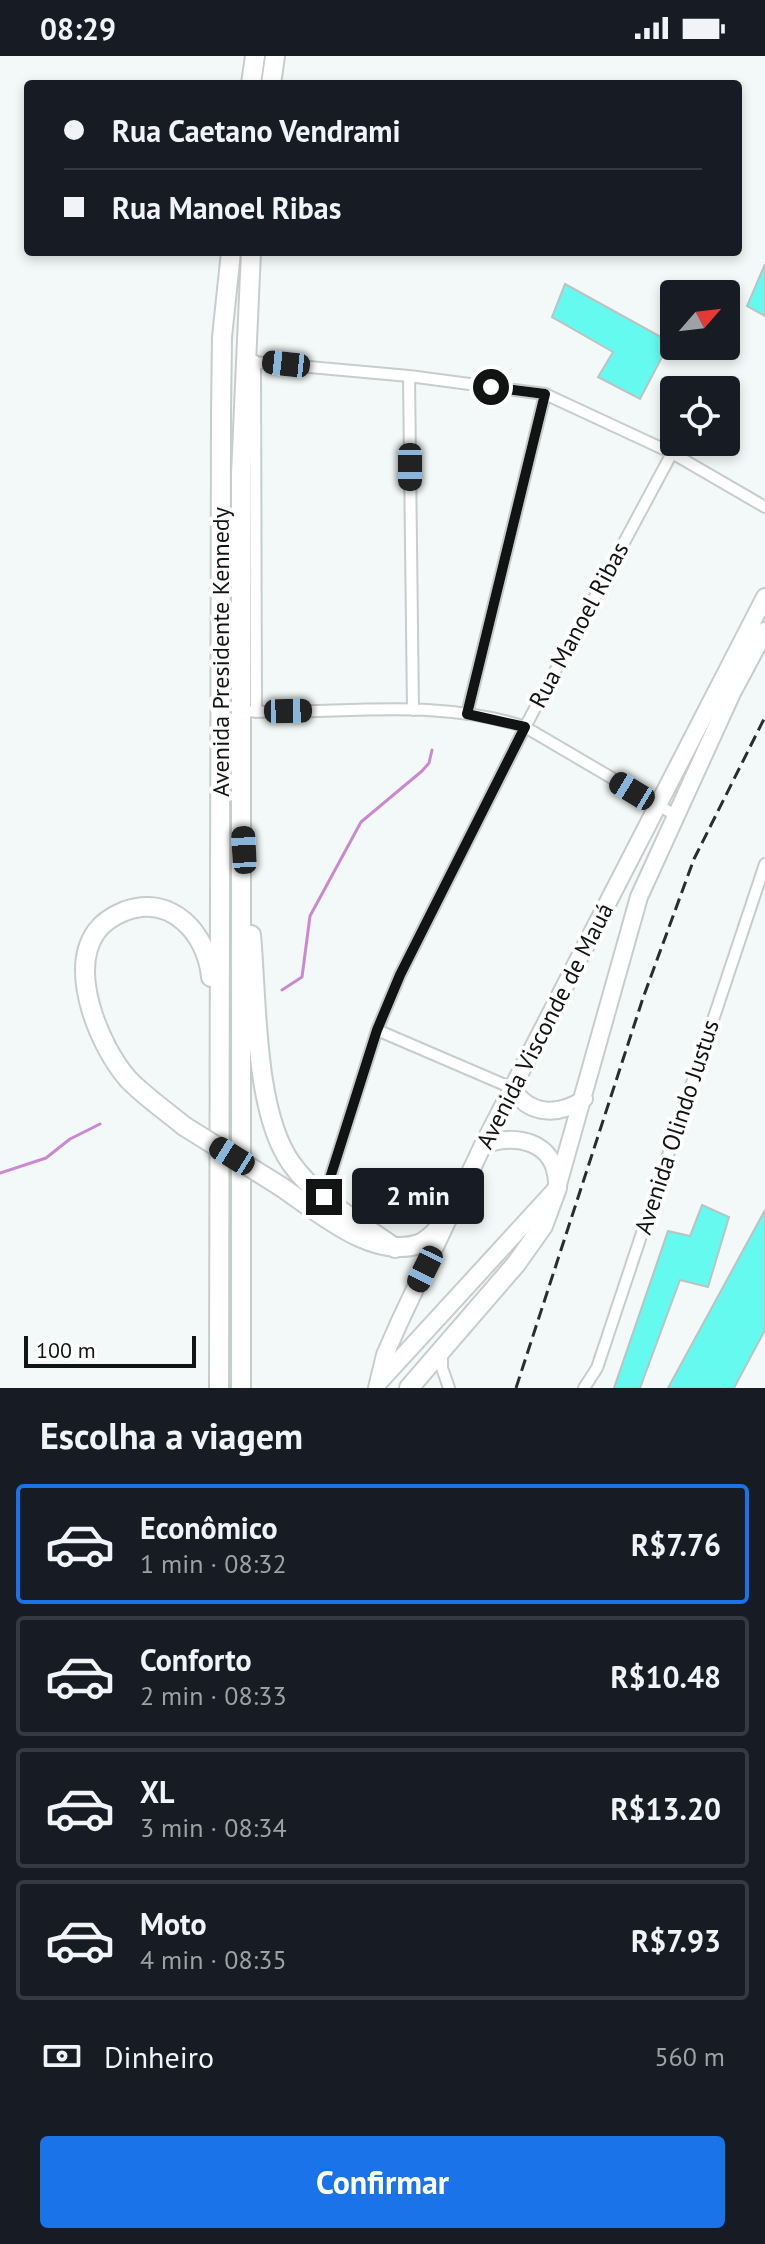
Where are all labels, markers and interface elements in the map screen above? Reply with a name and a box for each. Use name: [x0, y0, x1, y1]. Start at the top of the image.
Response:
text: 08:29: [40, 9, 116, 48]
text: Rua Caetano Vendrami: [112, 111, 401, 150]
text: Rua Manoel Ribas: [112, 188, 341, 227]
north arrow: [660, 280, 740, 360]
map controls: [660, 280, 740, 456]
car: [261, 350, 311, 378]
route start: [473, 369, 509, 405]
button: locate: [660, 376, 740, 456]
car: [398, 443, 422, 491]
street label: Avenida Presidente Kennedy: [205, 507, 236, 797]
street label: Rua Manoel Ribas: [522, 536, 635, 713]
car: [264, 699, 312, 723]
car: [605, 768, 659, 814]
car: [231, 825, 257, 875]
street label: Avenida Visconde de Mauá: [469, 898, 620, 1154]
street label: Avenida Olindo Justus: [627, 1016, 726, 1238]
car: [205, 1133, 259, 1179]
callout: 2 min: [352, 1169, 484, 1225]
route end: [306, 1179, 342, 1215]
text: 2 min: [386, 1179, 450, 1212]
car: [404, 1242, 446, 1296]
scale bar: [24, 1332, 196, 1368]
text: 100 m: [36, 1336, 96, 1364]
text: Escolha a viagem: [40, 1412, 303, 1459]
icon: car: [44, 1508, 116, 1580]
text: Econômico: [140, 1508, 278, 1547]
text: R$7.76: [631, 1525, 721, 1564]
text: 1 min · 08:32: [140, 1547, 287, 1580]
icon: car: [44, 1640, 116, 1712]
text: Conforto: [140, 1640, 252, 1679]
text: R$10.48: [611, 1657, 721, 1696]
text: 2 min · 08:33: [140, 1679, 287, 1712]
icon: car: [44, 1772, 116, 1844]
text: XL: [140, 1772, 174, 1811]
text: R$13.20: [611, 1789, 721, 1828]
text: 3 min · 08:34: [140, 1811, 287, 1844]
icon: car: [44, 1904, 116, 1976]
text: Moto: [140, 1904, 207, 1943]
text: R$7.93: [631, 1921, 721, 1960]
text: 4 min · 08:35: [140, 1943, 287, 1976]
icon: cash: [40, 2034, 84, 2078]
text: Dinheiro: [104, 2037, 214, 2076]
text: 560 m: [654, 2040, 725, 2073]
button: Confirmar: [40, 2136, 725, 2228]

